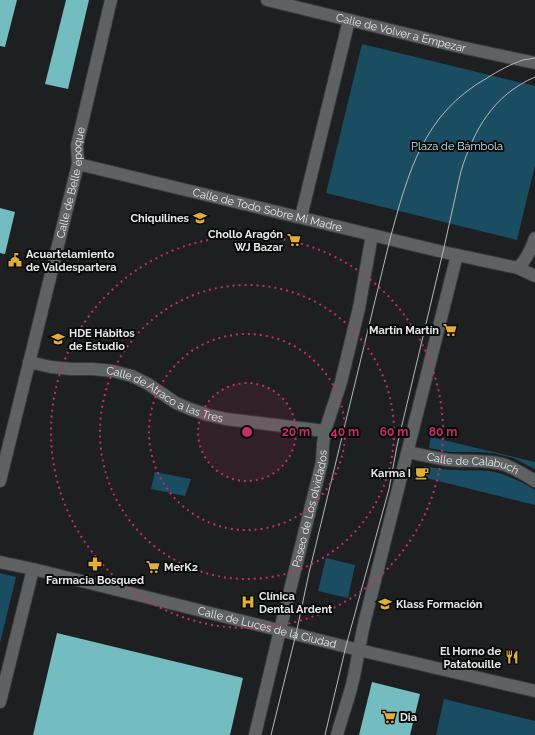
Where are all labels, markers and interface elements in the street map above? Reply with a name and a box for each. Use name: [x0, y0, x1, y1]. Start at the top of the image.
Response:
street label: Calle de Volver a Empezar: [335, 11, 467, 55]
street label: Calle de Belle époque: [54, 125, 88, 240]
park label: Plaza de Bámbola: [411, 140, 503, 153]
street label: Calle de Todo Sobre Mi Madre: [191, 186, 344, 235]
school or university icon: Chiquilines: [192, 210, 208, 226]
place label: Chiquilines: [130, 212, 190, 225]
place label: Chollo Aragón WJ Bazar: [208, 228, 284, 254]
supermarket icon: Chollo Aragón WJ Bazar: [286, 232, 302, 248]
place label: Acuartelamiento de Valdespartera: [26, 248, 117, 274]
public building icon: Acuartelamiento de Valdespartera: [7, 252, 23, 268]
supermarket icon: Martín Martín: [442, 322, 458, 338]
place label: Martín Martín: [369, 324, 439, 337]
place label: HDE Hábitos de Estudio: [69, 327, 135, 353]
school or university icon: HDE Hábitos de Estudio: [50, 331, 66, 347]
street label: Calle de Atraco a las Tres: [106, 364, 224, 425]
centre of rings: [240, 425, 254, 439]
text: 20 m: [282, 425, 310, 439]
text: 40 m: [331, 425, 359, 439]
text: 60 m: [380, 425, 408, 439]
text: 80 m: [429, 425, 457, 439]
street label: Paseo de Los olvidados: [290, 450, 330, 569]
street label: Calle de Calabuch: [426, 450, 521, 477]
cafe icon: Karma I: [414, 465, 430, 481]
place label: Karma I: [371, 467, 411, 480]
pharmacy icon: Farmacia Bosqued: [87, 556, 103, 572]
supermarket icon: MerK2: [145, 559, 161, 575]
place label: MerK2: [164, 561, 198, 574]
place label: Farmacia Bosqued: [46, 574, 144, 587]
place label: Clínica Dental Ardent: [259, 590, 333, 616]
hospital icon: Clínica Dental Ardent: [240, 594, 256, 610]
school or university icon: Klass Formación: [377, 596, 393, 612]
place label: Klass Formación: [396, 598, 483, 611]
street label: Calle de Luces de la Ciudad: [196, 604, 338, 651]
place label: El Horno de Patatouille: [440, 645, 501, 671]
restaurant icon: El Horno de Patatouille: [504, 649, 520, 665]
supermarket icon: Dia: [381, 709, 397, 725]
place label: Dia: [400, 711, 417, 724]

